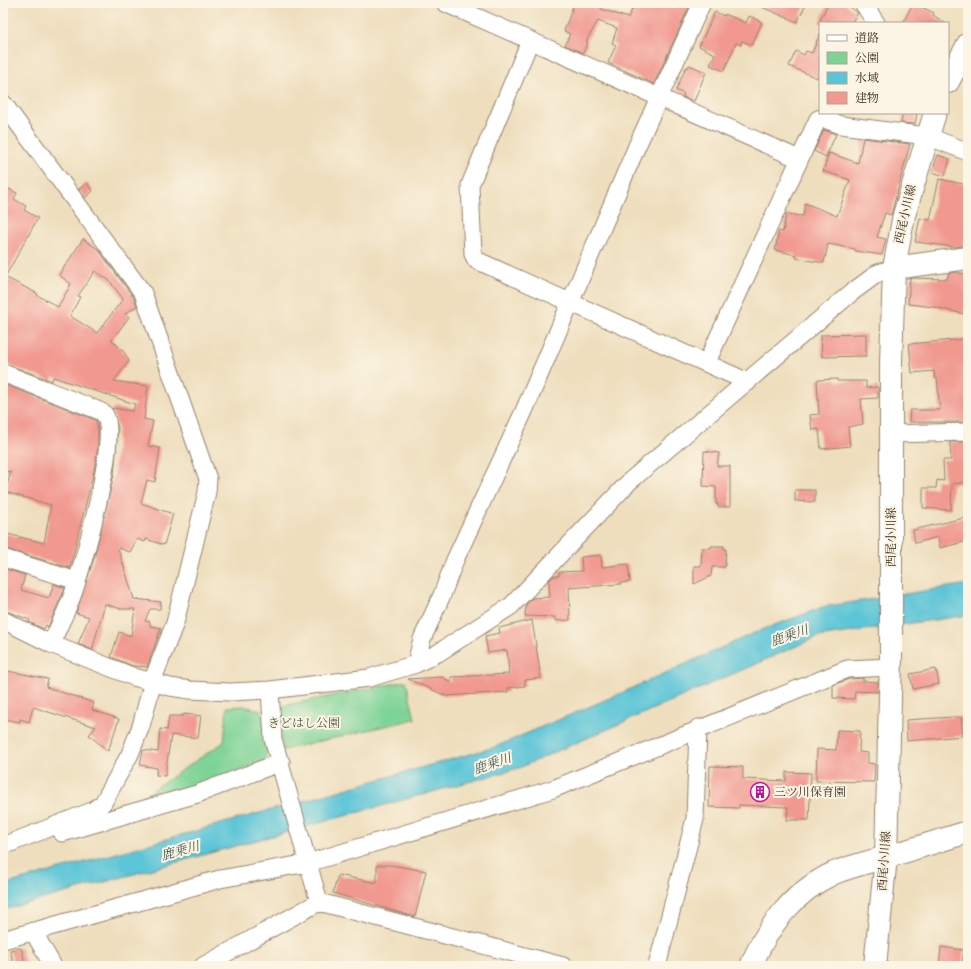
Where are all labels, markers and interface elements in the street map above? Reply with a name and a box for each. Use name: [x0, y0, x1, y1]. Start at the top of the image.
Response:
legend: [819, 22, 949, 114]
text: 道路: [855, 30, 879, 46]
text: 公園: [855, 50, 879, 66]
text: 水域: [855, 70, 879, 86]
text: 建物: [855, 90, 879, 106]
street label: 西尾小川線: [890, 183, 920, 245]
street label: 西尾小川線: [883, 507, 899, 567]
water label: 鹿乗川: [768, 620, 812, 650]
park label: きどはし公園: [268, 715, 340, 731]
water label: 鹿乗川: [471, 748, 515, 778]
building icon: 三ツ川保育園: [749, 781, 771, 803]
place label: 三ツ川保育園: [774, 784, 846, 800]
street label: 西尾小川線: [874, 831, 894, 891]
water label: 鹿乗川: [159, 837, 203, 864]

